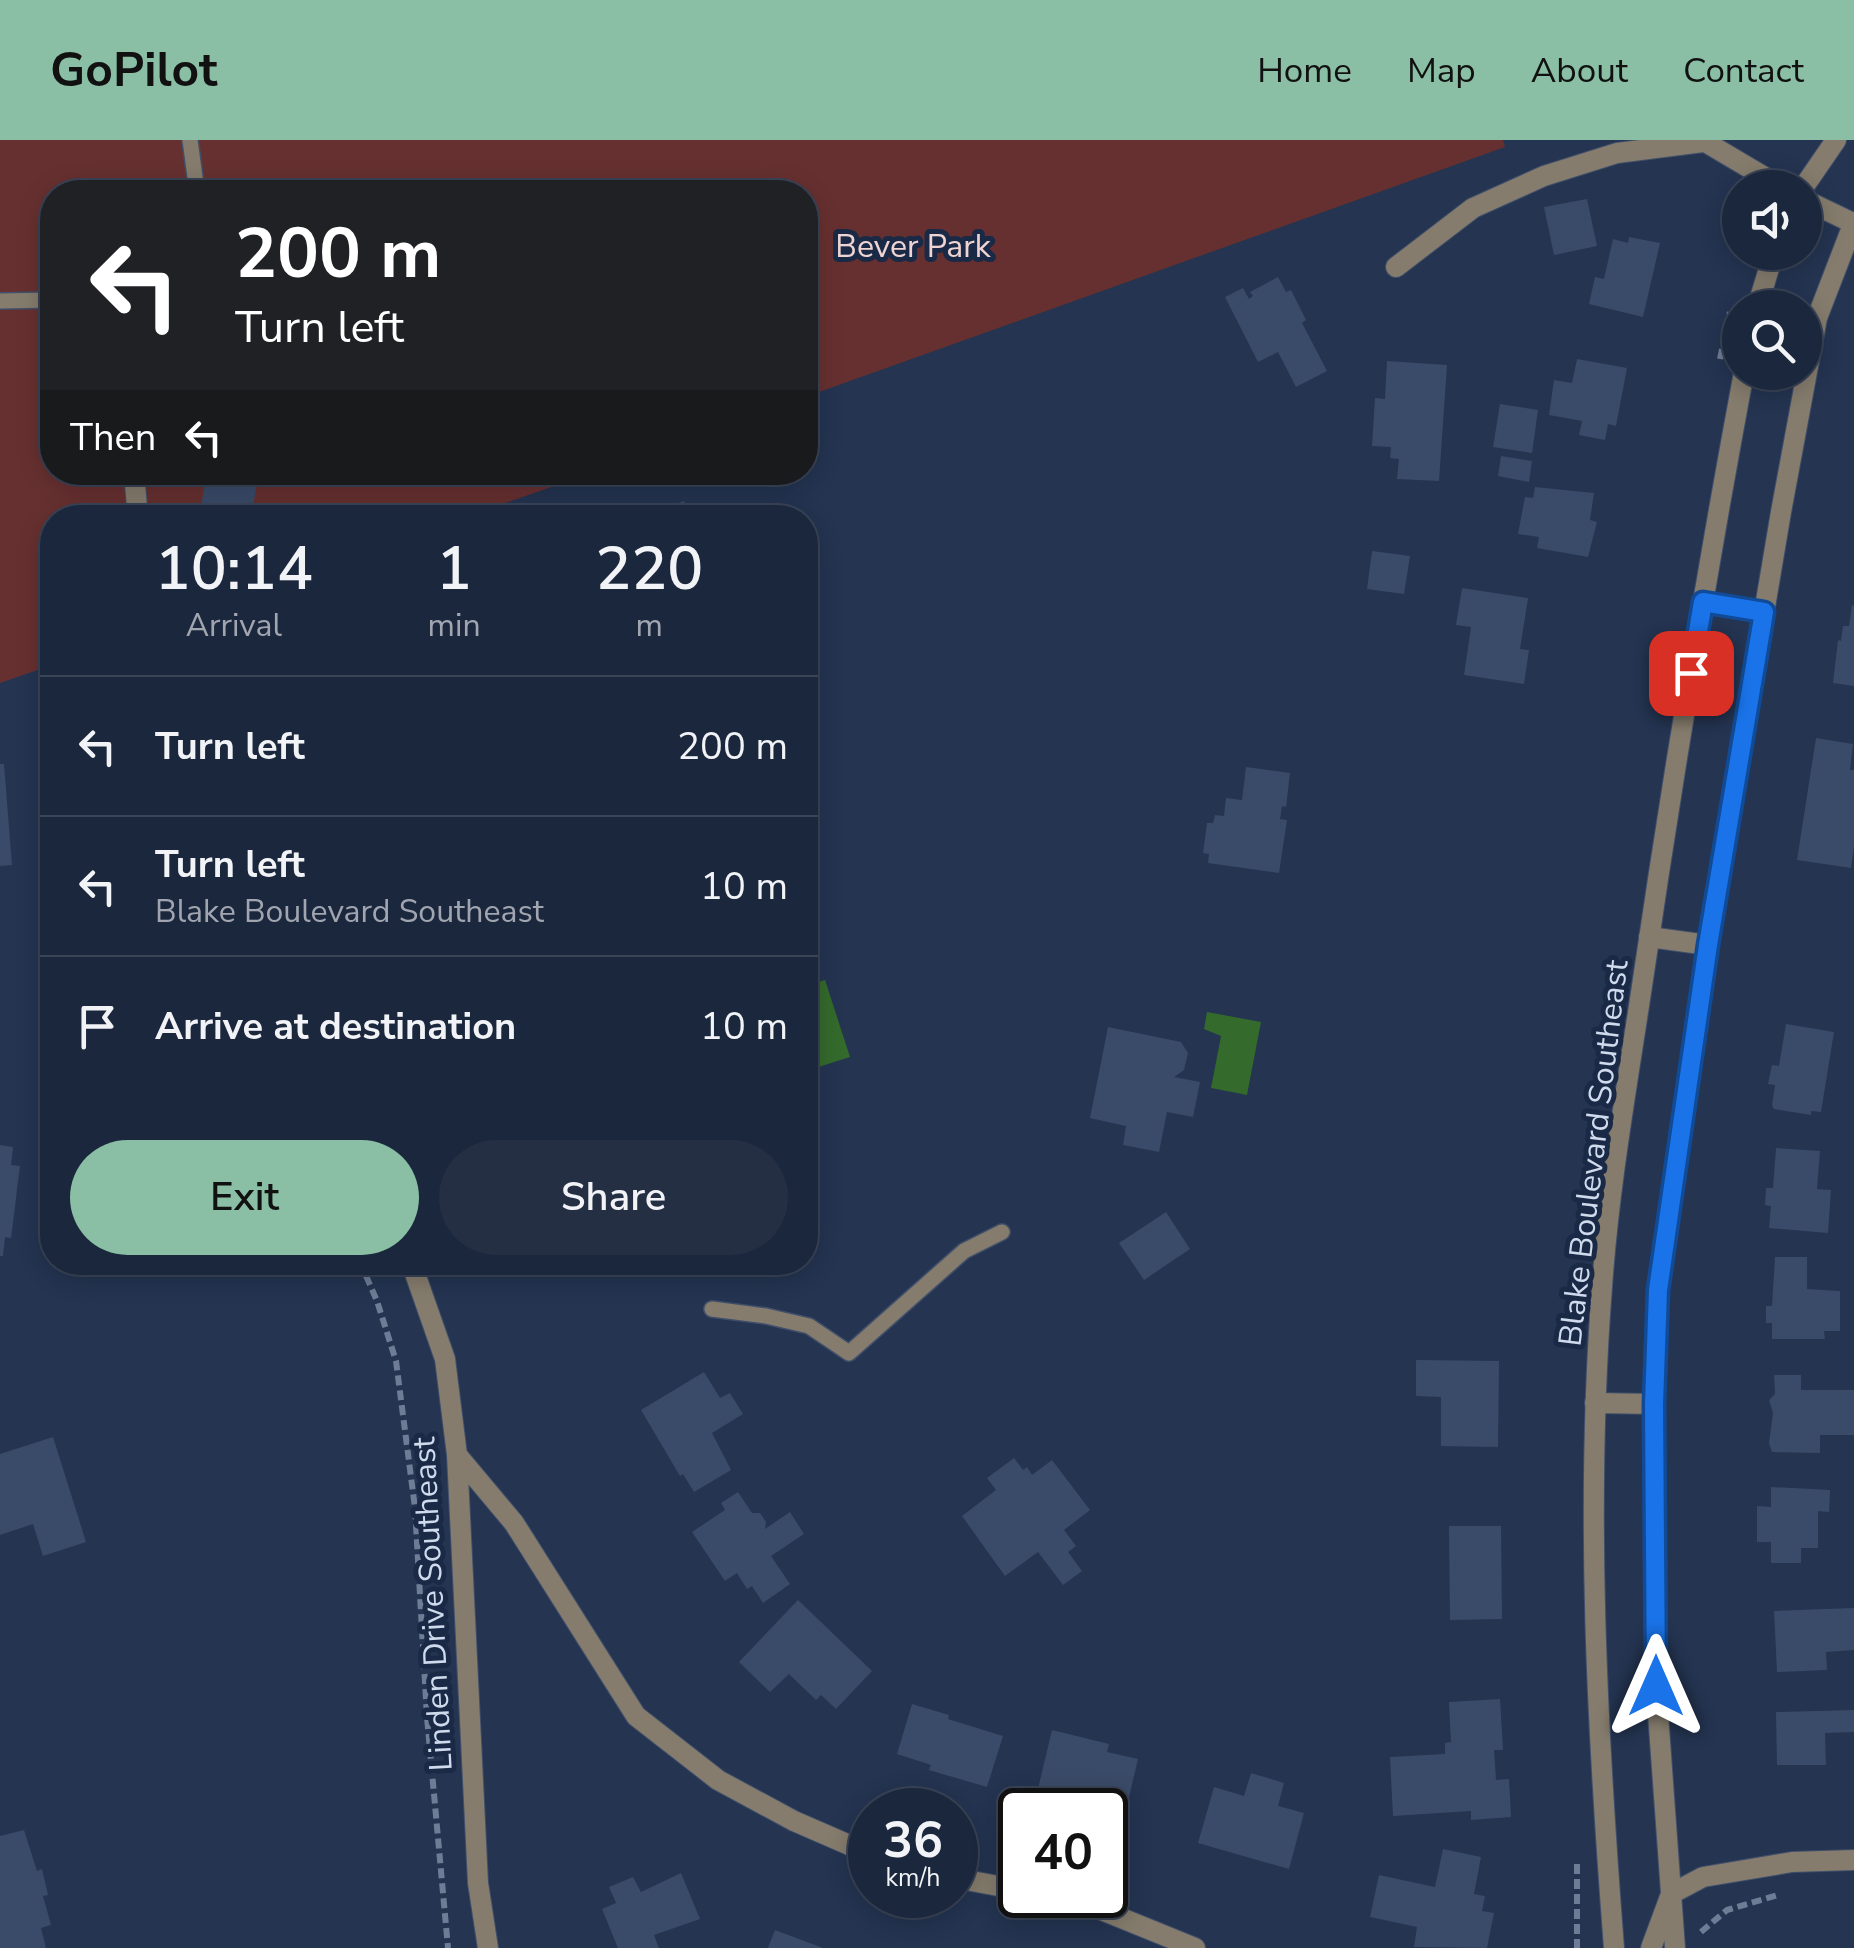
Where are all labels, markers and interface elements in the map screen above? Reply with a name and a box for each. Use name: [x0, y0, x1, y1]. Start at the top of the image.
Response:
text: GoPilot: [50, 37, 217, 103]
text: Home: [1257, 47, 1352, 94]
text: Map: [1407, 47, 1476, 94]
text: About: [1531, 47, 1628, 94]
text: Contact: [1683, 47, 1804, 94]
map controls: [1722, 170, 1822, 390]
button: sound: [1722, 170, 1822, 270]
text: 200 m: [235, 206, 441, 302]
icon: left: [70, 220, 200, 350]
park label: Bever Park: [835, 225, 992, 268]
button: search: [1722, 290, 1822, 390]
text: Turn left: [235, 297, 404, 358]
icon: left: [176, 410, 231, 465]
text: Then: [70, 412, 156, 463]
text: 10:14: [155, 528, 313, 610]
text: 1: [436, 528, 472, 610]
text: 220: [595, 528, 703, 610]
text: Arrival: [186, 604, 282, 647]
text: min: [428, 604, 481, 647]
text: m: [636, 604, 663, 647]
pin: [1649, 631, 1734, 716]
icon: arrive: [1664, 646, 1719, 701]
icon: left: [70, 719, 125, 774]
text: Turn left: [155, 721, 305, 772]
text: 200 m: [677, 721, 788, 772]
text: Turn left: [155, 839, 305, 890]
icon: left: [70, 859, 125, 914]
text: 10 m: [700, 861, 788, 912]
text: Blake Boulevard Southeast: [155, 890, 544, 933]
street label: Blake Boulevard Southeast: [1548, 957, 1639, 1349]
icon: arrive: [70, 999, 125, 1054]
text: Arrive at destination: [155, 1001, 516, 1052]
text: 10 m: [700, 1001, 788, 1052]
button: Exit: [70, 1140, 419, 1255]
button: Share: [439, 1140, 788, 1255]
street label: Linden Drive Southeast: [402, 1435, 463, 1772]
position arrow: [1604, 1634, 1708, 1738]
speed limit sign: 40: [998, 1788, 1128, 1918]
text: 36: [883, 1806, 943, 1875]
text: km/h: [885, 1861, 941, 1895]

